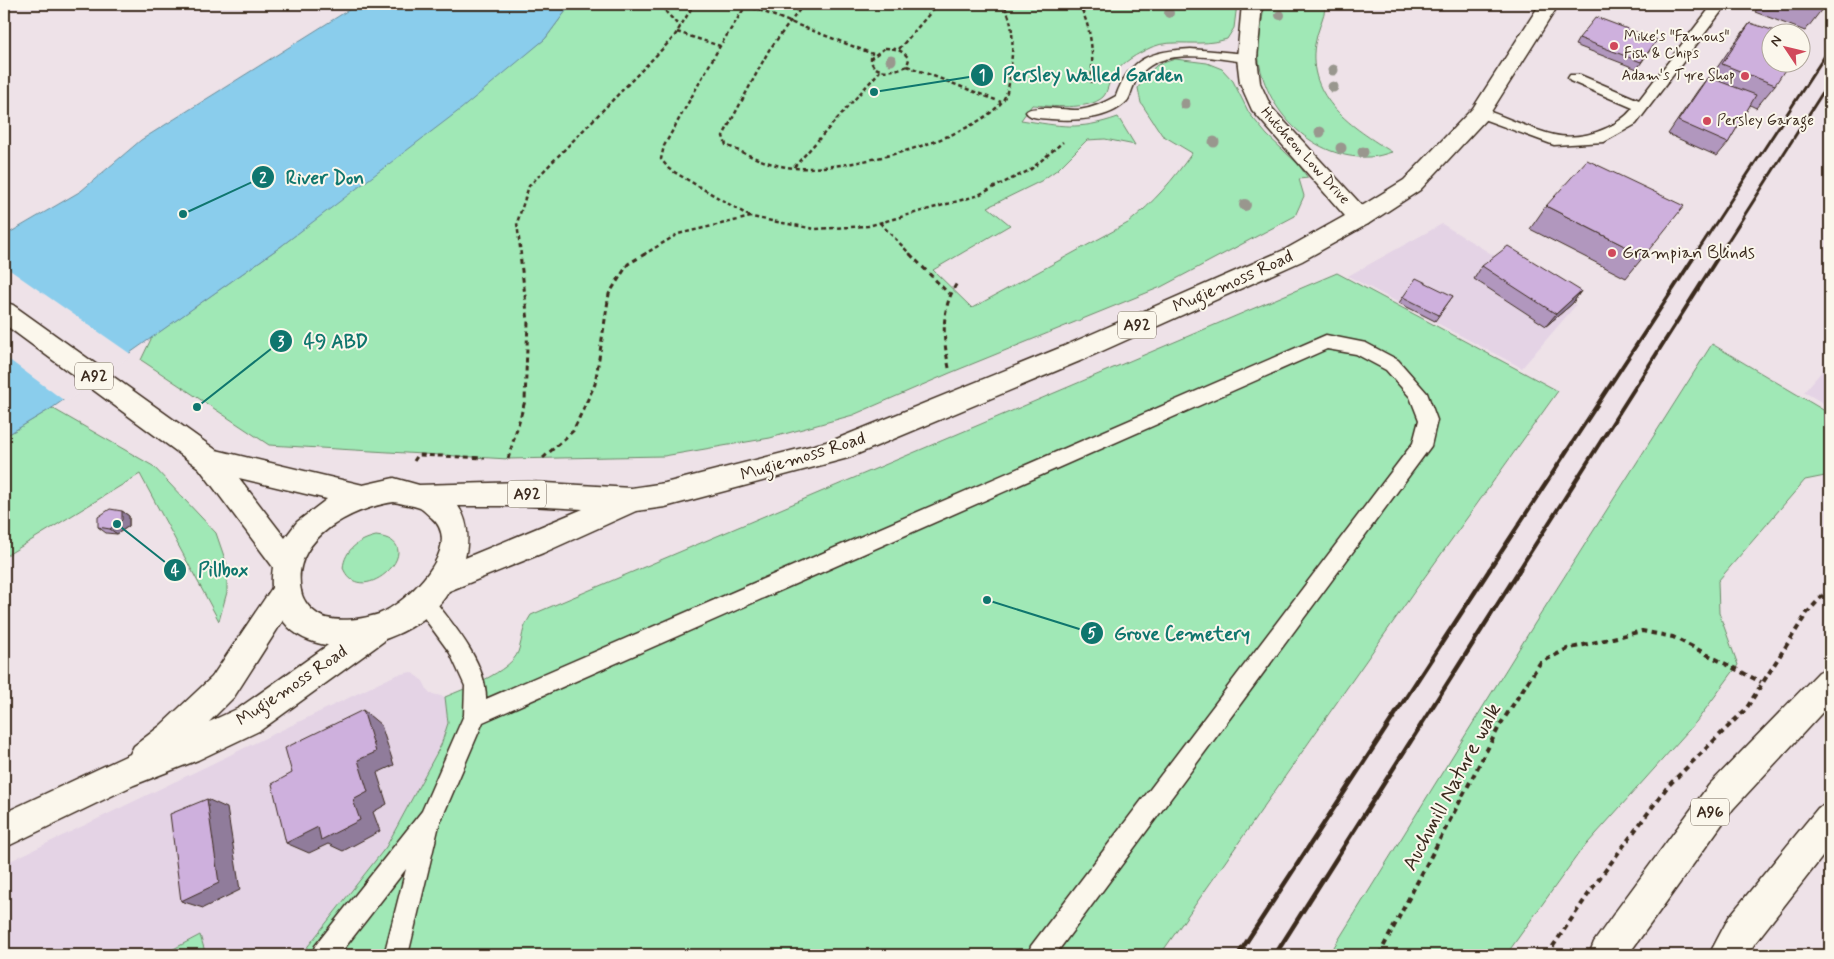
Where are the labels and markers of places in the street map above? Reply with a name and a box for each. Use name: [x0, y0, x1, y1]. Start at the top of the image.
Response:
place label: Mike's "Famous" Fish & Chips: [1624, 27, 1730, 64]
marker: Mike's "Famous" Fish & Chips: [1608, 40, 1620, 52]
callout: Persley Walled Garden: [969, 58, 1193, 92]
place label: Adam's Tyre Shop: [1621, 66, 1735, 86]
marker: Adam's Tyre Shop: [1739, 70, 1751, 82]
place label: Persley Garage: [1717, 111, 1814, 132]
marker: Persley Garage: [1701, 115, 1713, 127]
callout: River Don: [251, 160, 375, 194]
place label: Grampian Blinds: [1622, 241, 1755, 265]
marker: Grampian Blinds: [1606, 247, 1618, 259]
callout: 49 ABD: [269, 324, 378, 358]
callout: Pillbox: [163, 553, 258, 587]
callout: Grove Cemetery: [1080, 616, 1260, 650]

